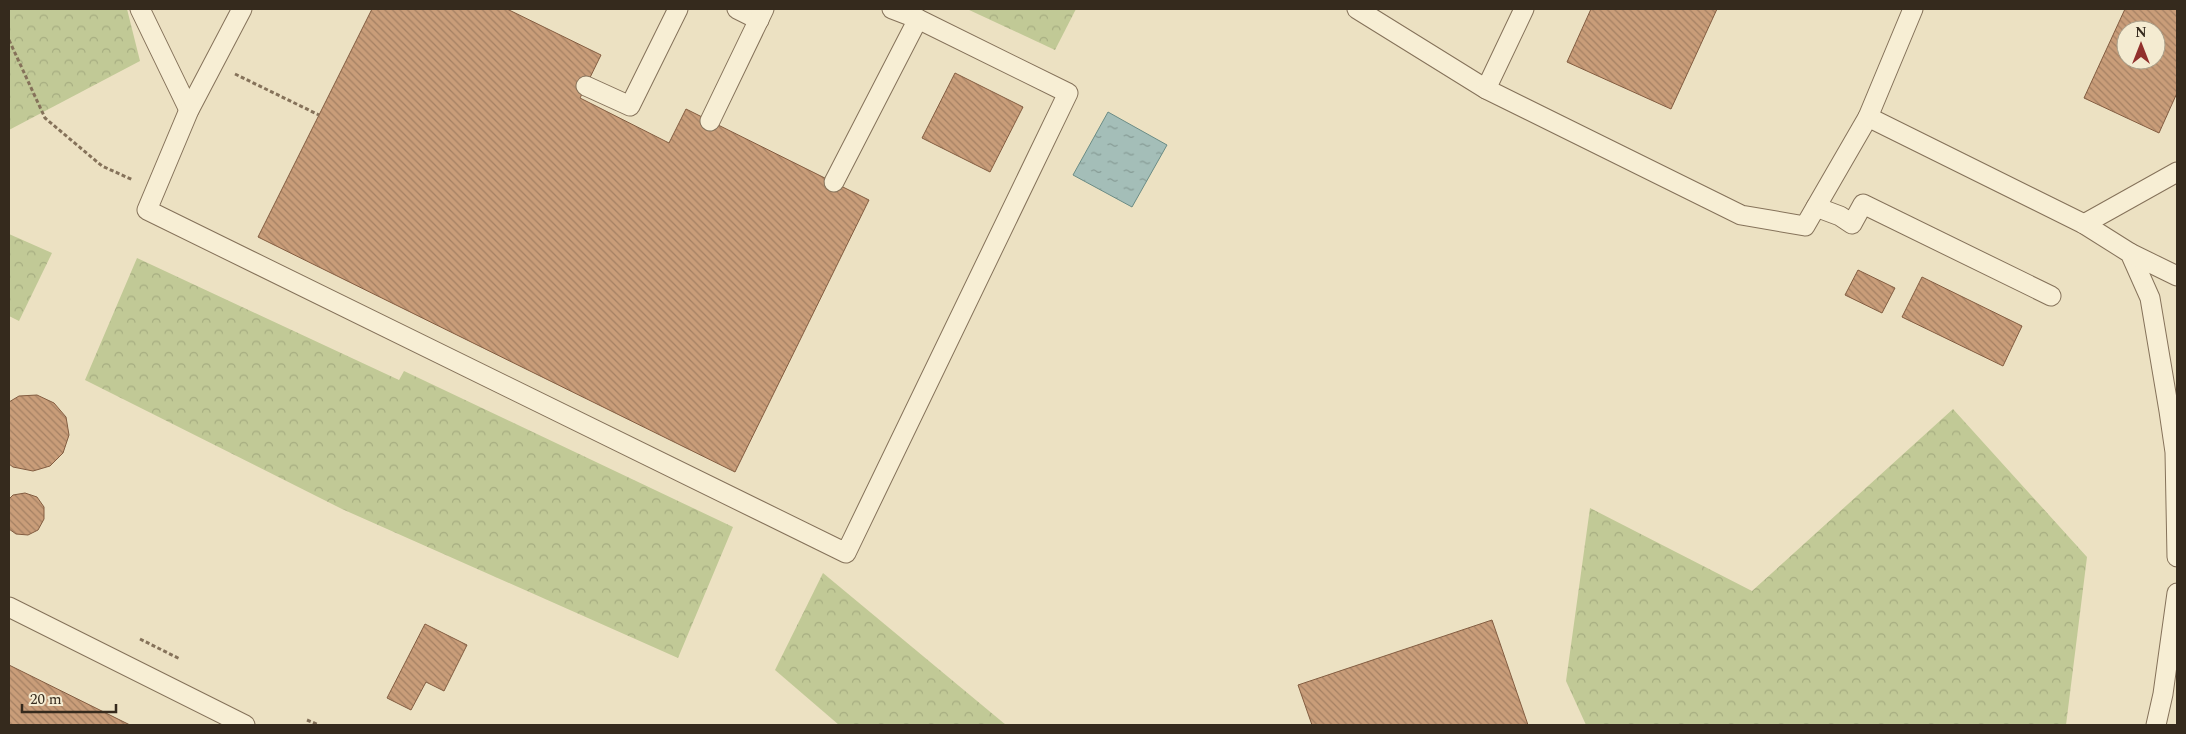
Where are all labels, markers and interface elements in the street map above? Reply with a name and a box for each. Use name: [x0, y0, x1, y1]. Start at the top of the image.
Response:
north arrow: [2116, 20, 2166, 70]
text: N: [2135, 22, 2147, 43]
scale bar: [22, 682, 116, 714]
text: 20 m: [30, 688, 62, 711]

